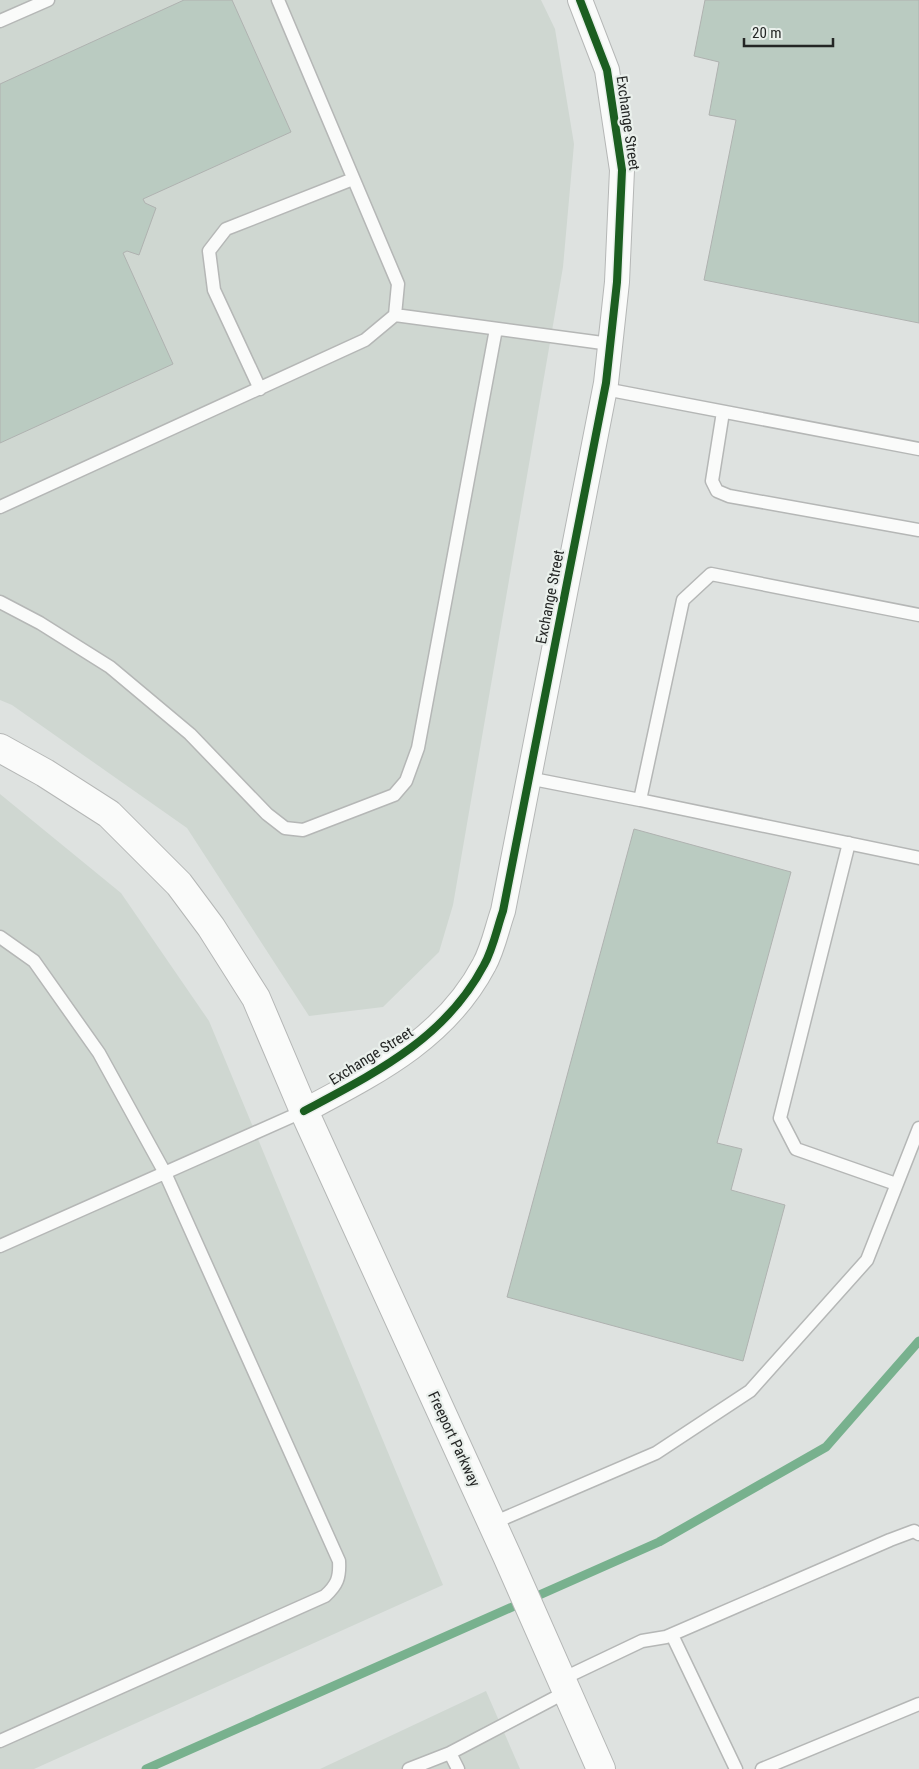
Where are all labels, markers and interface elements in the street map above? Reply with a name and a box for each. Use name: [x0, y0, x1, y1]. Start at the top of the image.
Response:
scale bar: [744, 15, 833, 47]
text: 20 m: [752, 24, 782, 42]
street label: Exchange Street: [612, 74, 644, 172]
street label: Exchange Street: [532, 548, 568, 646]
street label: Exchange Street: [326, 1023, 416, 1089]
street label: Freeport Parkway: [424, 1388, 484, 1490]

